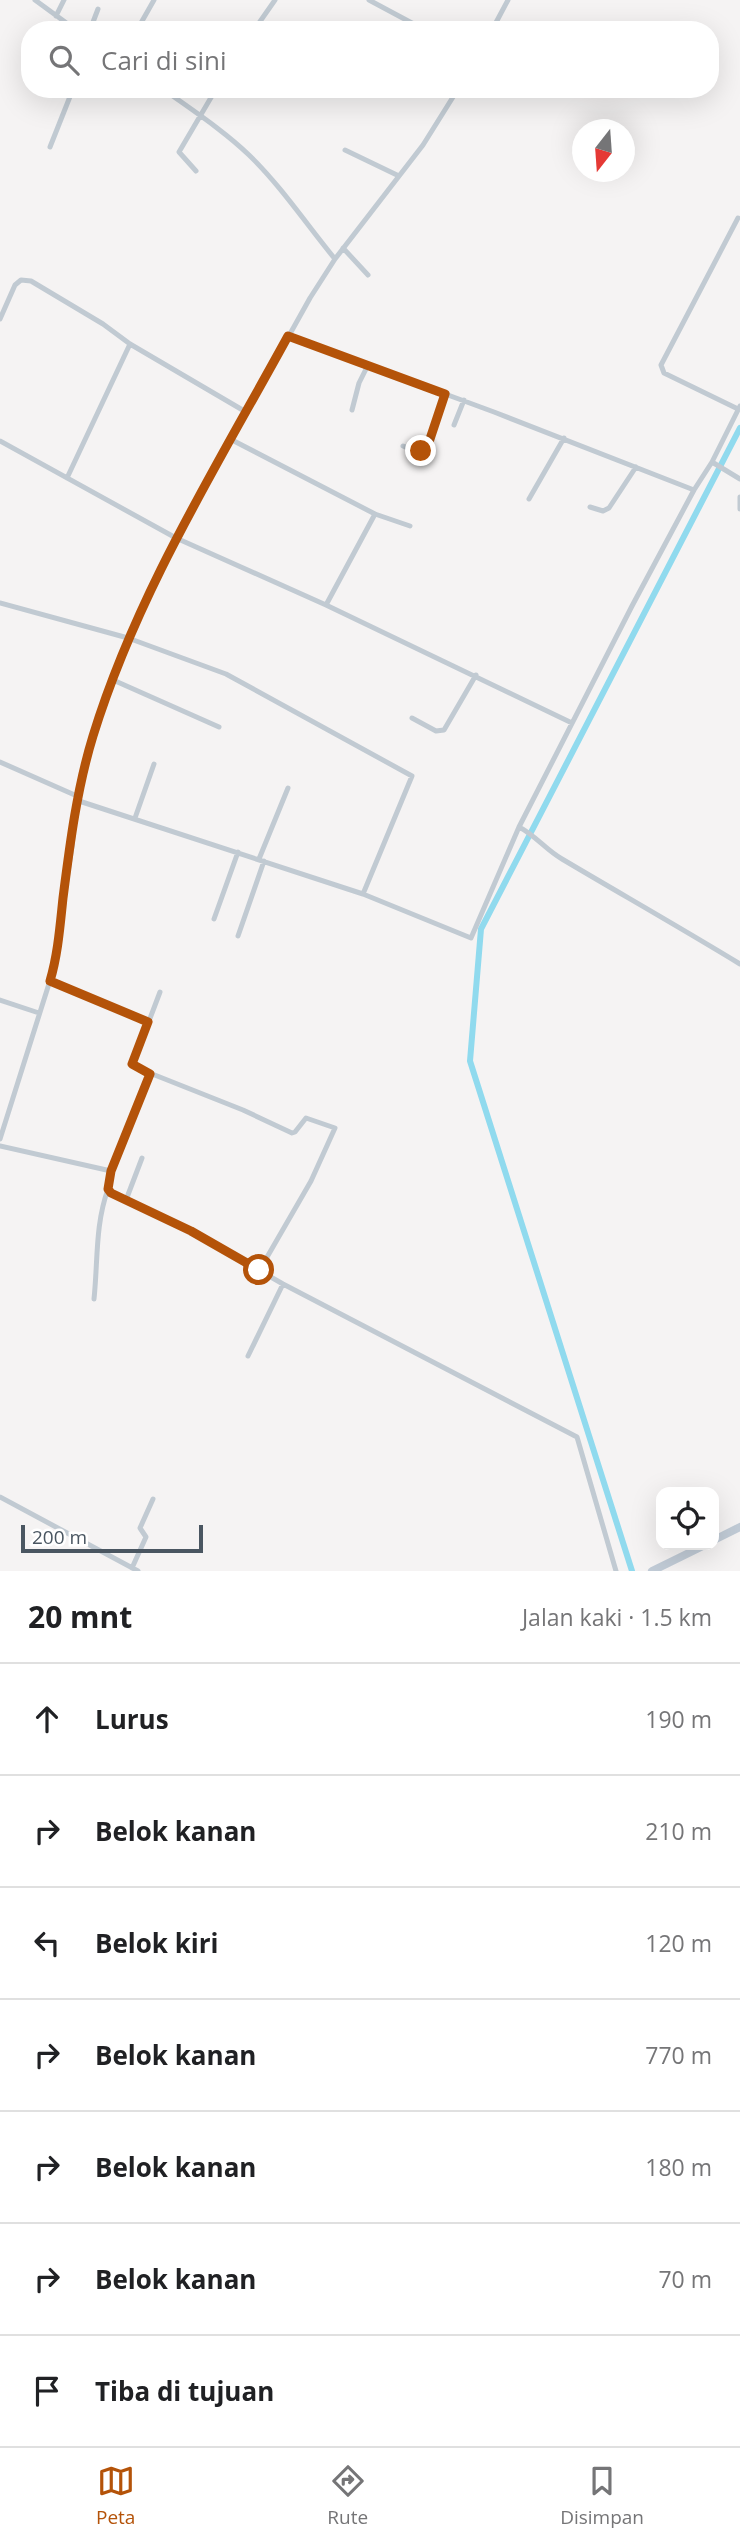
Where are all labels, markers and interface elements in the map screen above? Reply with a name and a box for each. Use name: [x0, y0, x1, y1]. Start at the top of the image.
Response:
search box: [21, 21, 719, 98]
icon: search: [45, 41, 83, 79]
text: Cari di sini: [101, 42, 226, 78]
north arrow: [572, 119, 635, 182]
route end: [405, 435, 436, 466]
route start: [243, 1254, 274, 1285]
map controls: [656, 1487, 719, 1550]
button: locate: [656, 1487, 719, 1550]
scale bar: [21, 1522, 203, 1554]
text: 200 m: [32, 1524, 87, 1550]
text: 20 mnt: [28, 1596, 132, 1637]
text: Jalan kaki · 1.5 km: [522, 1601, 712, 1633]
icon: ahead: [28, 1700, 66, 1738]
text: Lurus: [95, 1701, 169, 1737]
text: 190 m: [645, 1703, 712, 1735]
icon: right: [28, 1812, 66, 1850]
text: Belok kanan: [95, 1813, 256, 1849]
text: 210 m: [645, 1815, 712, 1847]
icon: left: [28, 1924, 66, 1962]
text: Belok kiri: [95, 1925, 219, 1961]
text: 120 m: [645, 1927, 712, 1959]
icon: right: [28, 2036, 66, 2074]
text: Belok kanan: [95, 2037, 256, 2073]
text: 770 m: [645, 2039, 712, 2071]
icon: right: [28, 2148, 66, 2186]
text: Belok kanan: [95, 2149, 256, 2185]
text: 180 m: [645, 2151, 712, 2183]
icon: right: [28, 2260, 66, 2298]
text: Belok kanan: [95, 2261, 256, 2297]
text: 70 m: [658, 2263, 712, 2295]
icon: arrive: [28, 2372, 66, 2410]
text: Tiba di tujuan: [95, 2373, 274, 2409]
tab: Peta: [96, 2462, 135, 2530]
tab: Rute: [327, 2462, 368, 2530]
tab: Disimpan: [560, 2462, 644, 2530]

